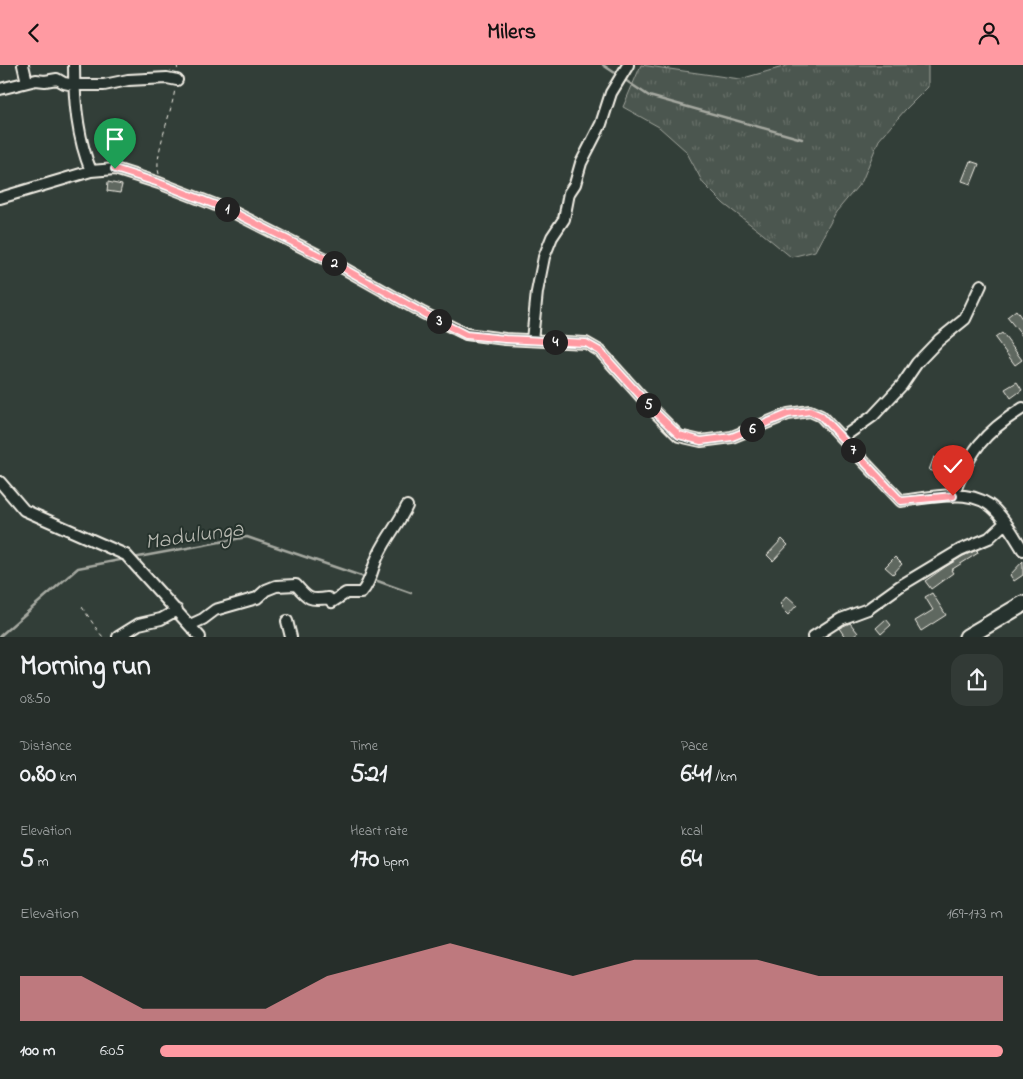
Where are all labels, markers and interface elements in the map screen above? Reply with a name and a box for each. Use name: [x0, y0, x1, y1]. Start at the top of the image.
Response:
text: Milers: [487, 17, 536, 49]
icon: back: [20, 19, 48, 47]
icon: person: [975, 19, 1003, 47]
pin: [94, 118, 136, 169]
icon: arrive: [101, 125, 129, 153]
pin: 1: [214, 197, 240, 221]
text: 1: [225, 199, 230, 220]
pin: 2: [322, 251, 346, 275]
text: 2: [331, 253, 338, 274]
pin: 3: [426, 309, 452, 333]
text: 3: [437, 311, 442, 332]
pin: 4: [542, 329, 568, 355]
text: 4: [553, 332, 558, 353]
pin: 5: [636, 393, 660, 417]
text: 5: [644, 395, 653, 416]
pin: 6: [740, 417, 764, 441]
text: 6: [749, 419, 756, 440]
pin: 7: [840, 437, 866, 463]
text: 7: [851, 440, 856, 461]
pin: [932, 445, 974, 496]
icon: check: [939, 452, 967, 480]
water label: Madulunga: [143, 514, 247, 560]
text: Morning run: [20, 647, 151, 688]
button: share: [951, 654, 1003, 706]
text: 08:50: [20, 687, 50, 711]
text: Distance: [20, 736, 72, 757]
text: Time: [350, 736, 378, 757]
text: Pace: [681, 736, 708, 757]
text: 0.80: [20, 757, 56, 793]
text: 5:21: [350, 757, 387, 793]
text: 6:41: [681, 757, 712, 793]
text: km: [56, 767, 77, 788]
text: /km: [712, 767, 737, 788]
text: Elevation: [20, 821, 71, 842]
text: Heart rate: [350, 821, 408, 842]
text: kcal: [681, 821, 703, 842]
text: 5: [20, 842, 34, 878]
text: 170: [350, 842, 379, 878]
text: 64: [681, 842, 702, 878]
text: m: [34, 852, 49, 873]
text: bpm: [379, 852, 409, 873]
text: Elevation: [20, 902, 79, 926]
text: 169–173 m: [947, 902, 1003, 926]
text: 100 m: [20, 1039, 55, 1063]
text: 6:05: [100, 1039, 124, 1063]

